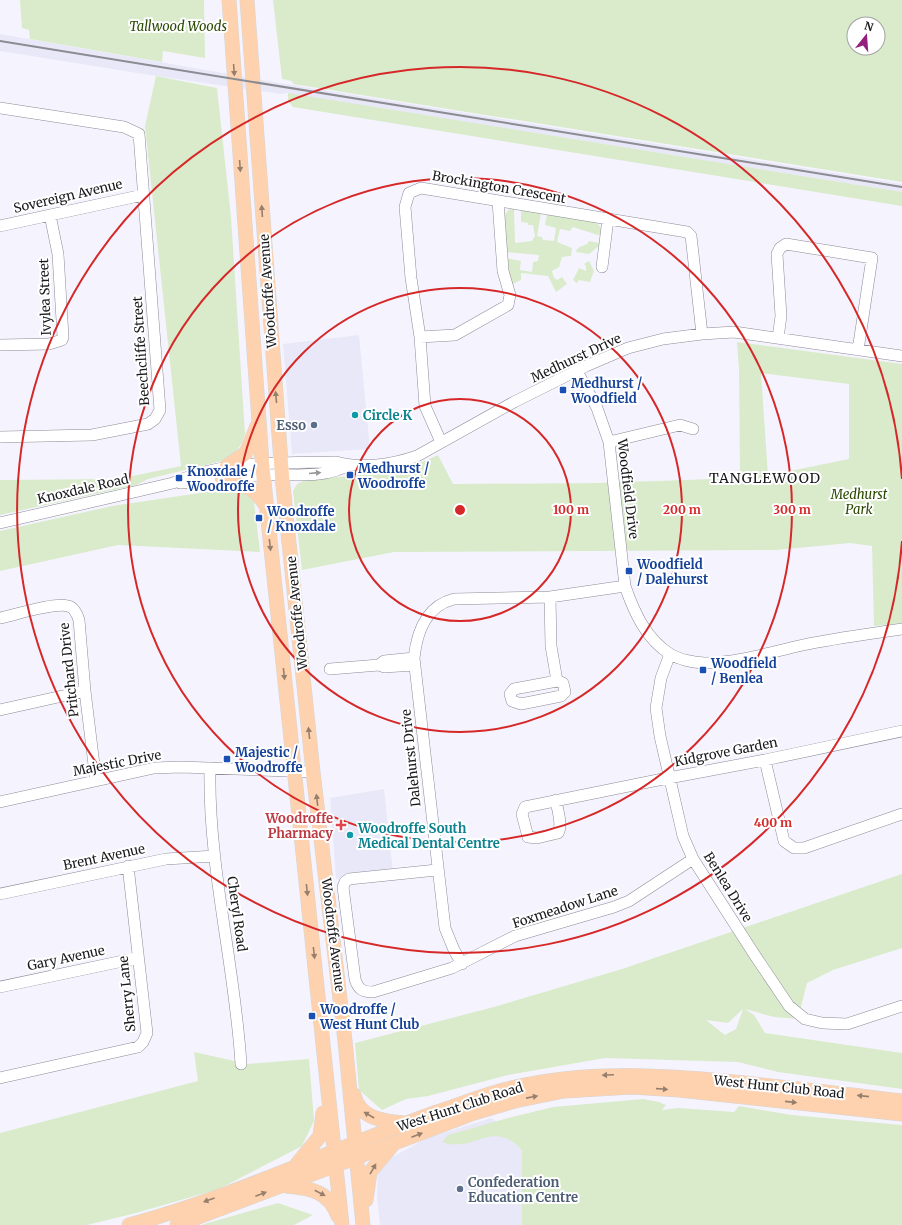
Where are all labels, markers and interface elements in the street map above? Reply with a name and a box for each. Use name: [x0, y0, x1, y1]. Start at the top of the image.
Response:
north arrow: [846, 16, 886, 56]
park label: Tallwood Woods: [129, 18, 227, 35]
text: N: [863, 18, 875, 34]
one-way arrow: [230, 64, 237, 76]
one-way arrow: [237, 160, 244, 172]
street label: Brockington Crescent: [431, 167, 567, 207]
street label: Sovereign Avenue: [12, 175, 124, 217]
one-way arrow: [258, 205, 265, 217]
street label: Woodroffe Avenue: [256, 233, 281, 350]
street label: Ivylea Street: [35, 258, 55, 336]
street label: Beechcliffe Street: [129, 296, 153, 406]
street label: Medhurst Drive: [528, 330, 624, 386]
place label: Medhurst / Woodfield: [570, 375, 642, 407]
marker: Medhurst / Woodfield: [558, 385, 568, 395]
one-way arrow: [272, 390, 279, 403]
place label: Circle K: [363, 407, 413, 424]
marker: Circle K: [350, 410, 360, 420]
place label: Esso: [276, 417, 306, 434]
marker: Esso: [309, 420, 319, 430]
street label: Woodfield Drive: [613, 437, 643, 540]
place label: Medhurst / Woodroffe: [357, 460, 429, 492]
place label: Knoxdale / Woodroffe: [186, 463, 256, 495]
district label: TANGLEWOOD: [709, 469, 821, 487]
street label: Knoxdale Road: [36, 470, 131, 508]
one-way arrow: [309, 470, 321, 477]
marker: Medhurst / Woodroffe: [345, 470, 355, 480]
marker: Knoxdale / Woodroffe: [174, 473, 184, 483]
park label: Medhurst Park: [830, 486, 888, 518]
text: 100 m: [553, 502, 589, 517]
text: 200 m: [663, 502, 701, 517]
text: 300 m: [773, 502, 811, 517]
place label: Woodroffe / Knoxdale: [266, 503, 336, 535]
centre of rings: [453, 503, 467, 517]
marker: Woodroffe / Knoxdale: [254, 513, 264, 523]
one-way arrow: [267, 539, 273, 551]
street label: Woodroffe Avenue: [283, 555, 312, 672]
place label: Woodfield / Dalehurst: [636, 556, 709, 588]
marker: Woodfield / Dalehurst: [624, 566, 634, 576]
street label: Pritchard Drive: [56, 622, 82, 718]
place label: Woodfield / Benlea: [710, 655, 777, 687]
marker: Woodfield / Benlea: [698, 665, 708, 675]
one-way arrow: [281, 668, 287, 680]
street label: Dalehurst Drive: [397, 708, 425, 808]
one-way arrow: [306, 727, 312, 739]
street label: Kidgrove Garden: [673, 734, 779, 770]
place label: Majestic / Woodroffe: [234, 744, 303, 776]
street label: Majestic Drive: [71, 746, 163, 780]
marker: Majestic / Woodroffe: [222, 754, 232, 764]
one-way arrow: [313, 794, 320, 806]
place label: Woodroffe Pharmacy: [264, 810, 333, 842]
text: 400 m: [754, 815, 792, 830]
marker: Woodroffe Pharmacy: [336, 820, 346, 830]
place label: Woodroffe South Medical Dental Centre: [357, 820, 500, 852]
marker: Woodroffe South Medical Dental Centre: [345, 830, 355, 840]
street label: Brent Avenue: [62, 840, 147, 874]
street label: Benlea Drive: [700, 849, 756, 925]
street label: Cheryl Road: [223, 875, 251, 953]
street label: Woodroffe Avenue: [317, 876, 348, 993]
street label: Foxmeadow Lane: [510, 882, 620, 932]
one-way arrow: [304, 884, 311, 896]
street label: Gary Avenue: [26, 941, 106, 974]
one-way arrow: [310, 947, 317, 959]
street label: Sherry Lane: [115, 955, 139, 1033]
place label: Woodroffe / West Hunt Club: [319, 1001, 419, 1033]
marker: Woodroffe / West Hunt Club: [307, 1011, 317, 1021]
one-way arrow: [601, 1072, 614, 1078]
street label: West Hunt Club Road: [712, 1072, 845, 1102]
street label: West Hunt Club Road: [394, 1079, 525, 1136]
one-way arrow: [656, 1086, 668, 1093]
one-way arrow: [857, 1093, 869, 1100]
one-way arrow: [526, 1094, 538, 1100]
one-way arrow: [785, 1099, 797, 1106]
one-way arrow: [363, 1112, 375, 1119]
one-way arrow: [412, 1131, 424, 1137]
one-way arrow: [370, 1163, 376, 1175]
place label: Confederation Education Centre: [468, 1174, 578, 1206]
marker: Confederation Education Centre: [455, 1184, 465, 1194]
one-way arrow: [314, 1190, 326, 1196]
one-way arrow: [255, 1191, 267, 1197]
one-way arrow: [202, 1198, 214, 1204]

